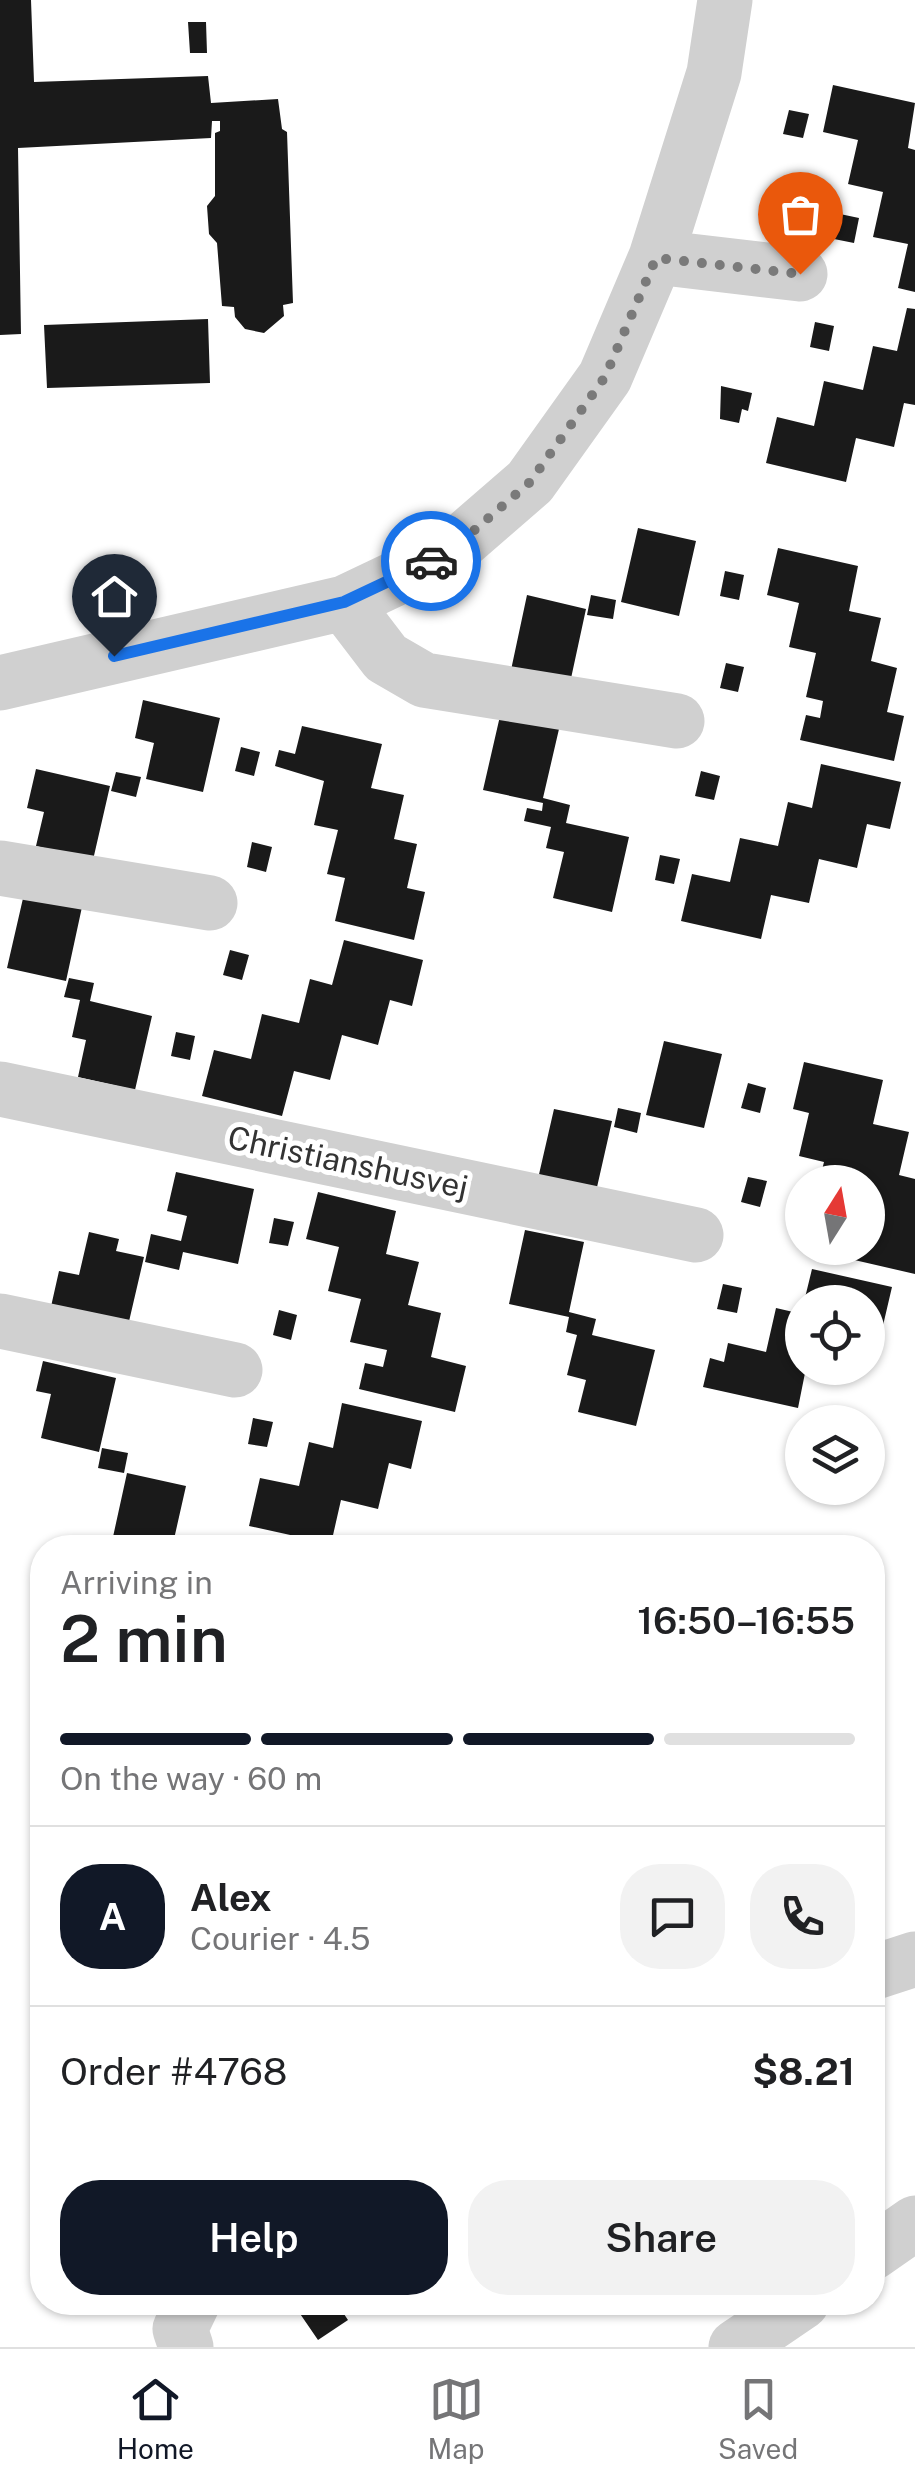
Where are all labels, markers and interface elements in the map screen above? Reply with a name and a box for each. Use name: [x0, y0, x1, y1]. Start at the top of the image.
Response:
pin: [758, 172, 843, 275]
icon: bag: [773, 187, 828, 242]
courier: [381, 511, 481, 611]
icon: car: [404, 534, 459, 589]
pin: [72, 554, 157, 657]
icon: home: [87, 569, 142, 624]
street label: Christianshusvej: [224, 1118, 472, 1206]
north arrow: [785, 1165, 885, 1265]
map controls: [785, 1165, 885, 1505]
button: locate: [785, 1285, 885, 1385]
button: layers: [785, 1405, 885, 1505]
text: Arriving in: [60, 1564, 213, 1601]
text: 16:50–16:55: [637, 1598, 855, 1643]
text: 2 min: [60, 1600, 228, 1677]
text: On the way · 60 m: [60, 1760, 322, 1797]
button: chat: [620, 1864, 725, 1969]
button: phone: [750, 1864, 855, 1969]
text: Alex: [190, 1875, 272, 1920]
text: A: [99, 1894, 126, 1939]
text: Courier · 4.5: [190, 1920, 370, 1957]
text: Order #4768: [60, 2049, 287, 2094]
text: $8.21: [752, 2049, 855, 2094]
button: Help: [60, 2180, 448, 2295]
button: Share: [468, 2180, 855, 2295]
tab: Home: [117, 2372, 194, 2465]
tab: Map: [428, 2372, 484, 2465]
tab: Saved: [718, 2372, 798, 2465]

